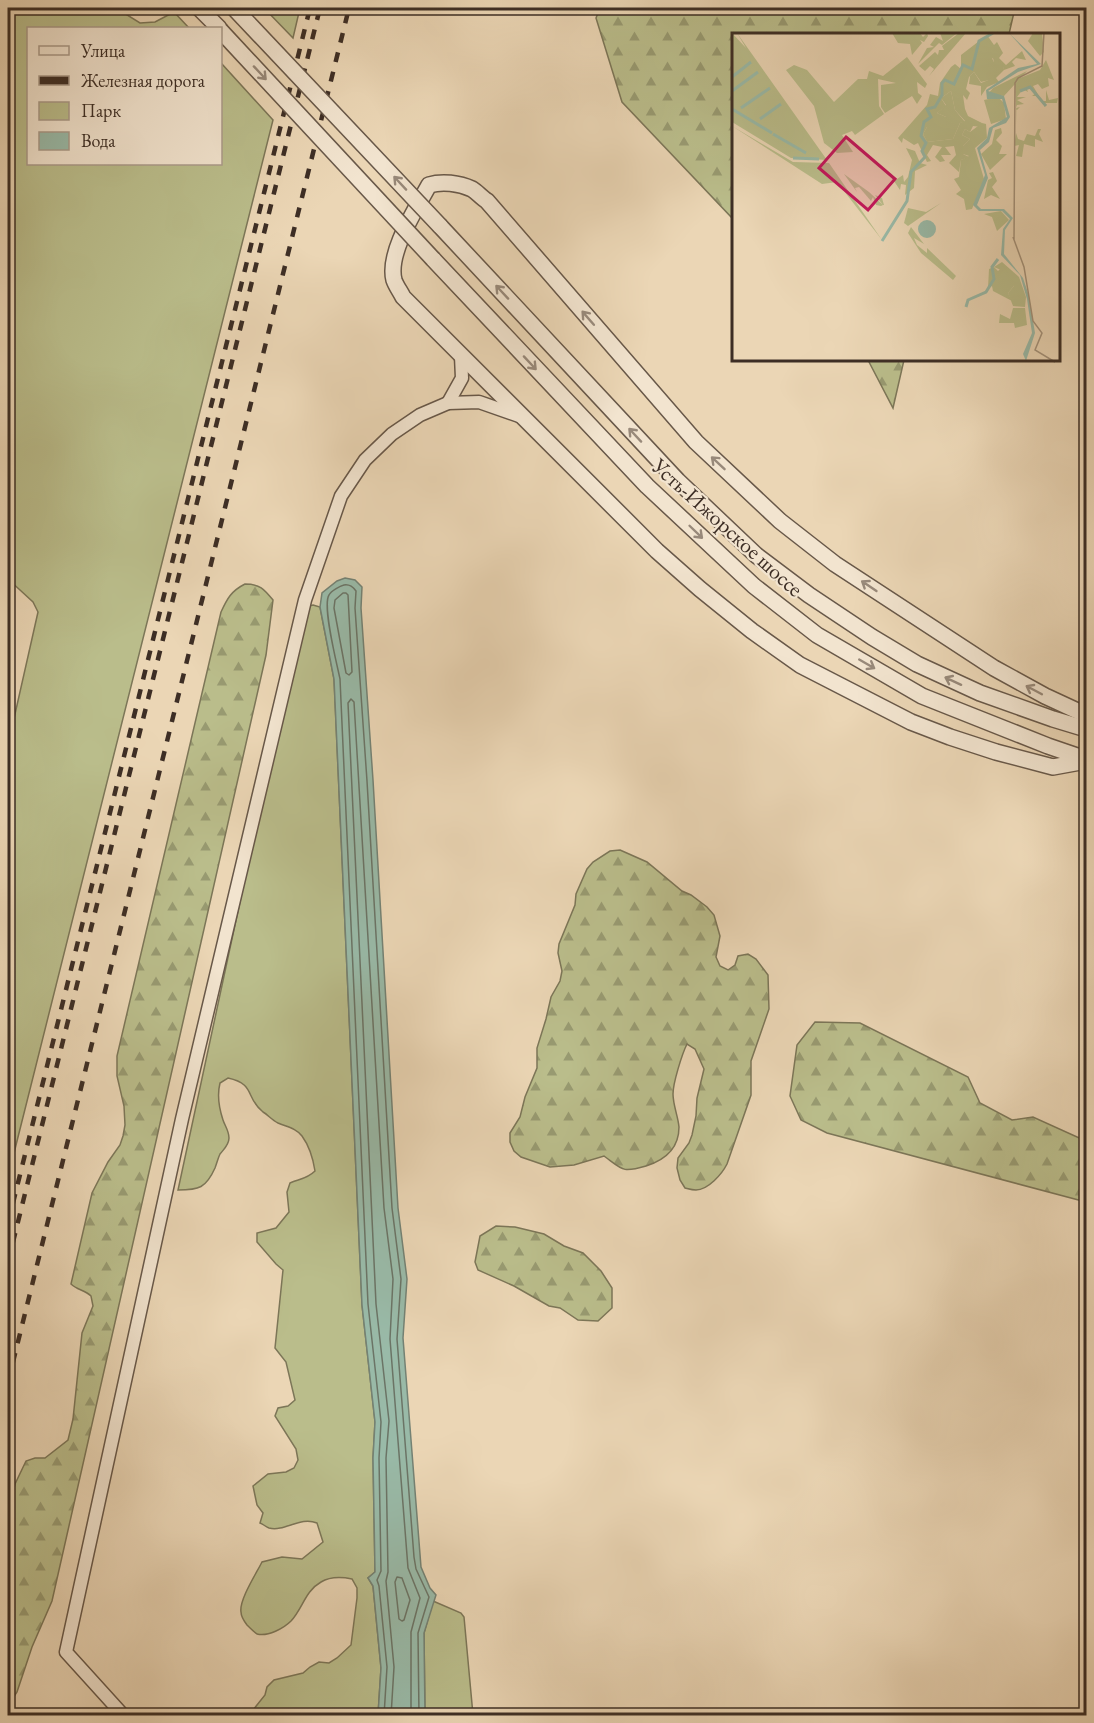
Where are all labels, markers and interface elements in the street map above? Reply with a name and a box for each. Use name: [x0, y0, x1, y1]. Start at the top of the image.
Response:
legend: [27, 27, 222, 165]
inset map: [732, 33, 1061, 362]
text: Улица: [80, 39, 126, 62]
one-way arrow: [253, 66, 267, 81]
text: Железная дорога: [80, 69, 206, 92]
text: Парк: [81, 99, 121, 122]
text: Вода: [81, 129, 116, 152]
one-way arrow: [393, 176, 407, 191]
one-way arrow: [495, 285, 509, 300]
one-way arrow: [581, 311, 595, 326]
one-way arrow: [523, 355, 538, 370]
one-way arrow: [627, 427, 642, 442]
street label: Усть-Ижорское шоссе: [645, 451, 810, 603]
one-way arrow: [711, 456, 726, 470]
one-way arrow: [688, 525, 703, 540]
one-way arrow: [860, 580, 877, 593]
one-way arrow: [858, 659, 875, 671]
one-way arrow: [944, 674, 962, 686]
one-way arrow: [1026, 684, 1043, 696]

